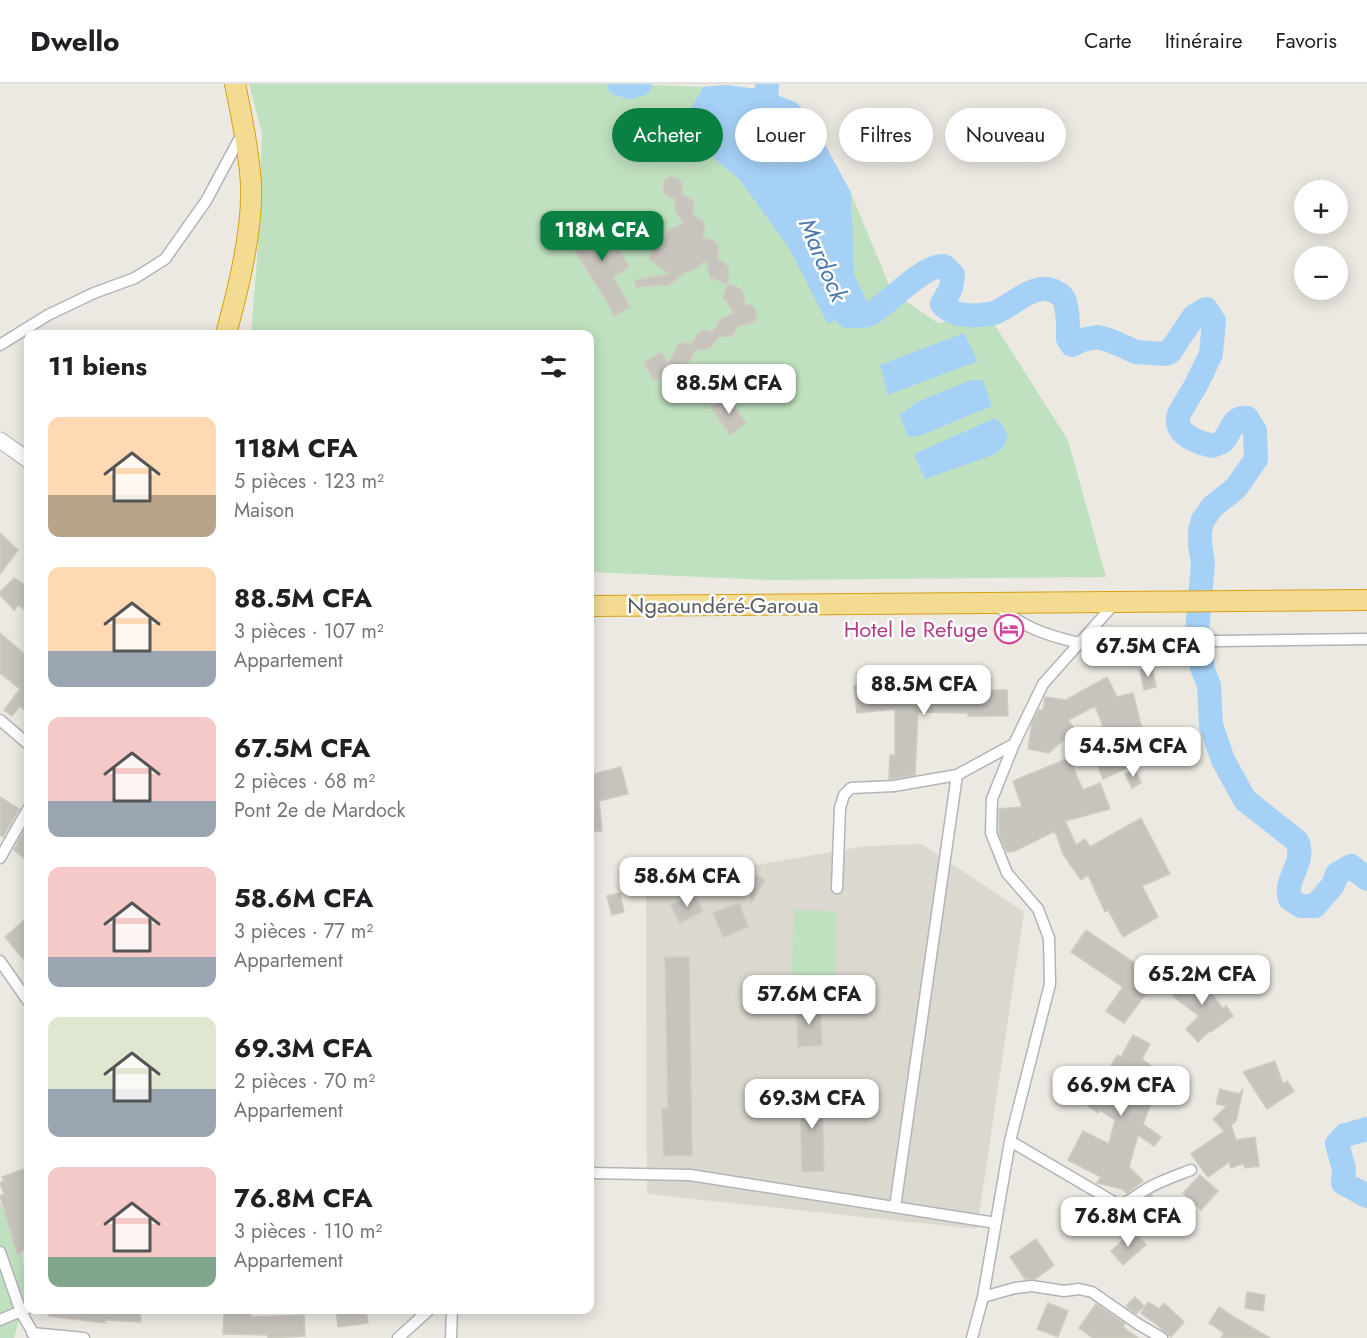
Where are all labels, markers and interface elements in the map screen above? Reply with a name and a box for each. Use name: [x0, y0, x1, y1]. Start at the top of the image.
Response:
text: Dwello: [30, 21, 120, 62]
text: Carte: [1084, 26, 1132, 56]
text: Itinéraire: [1165, 26, 1243, 56]
text: Favoris: [1276, 26, 1337, 56]
chip: Acheter: [612, 108, 723, 162]
chip: Louer: [735, 108, 827, 162]
chip: Filtres: [839, 108, 933, 162]
chip: Nouveau: [945, 108, 1066, 162]
map controls: [1294, 180, 1348, 300]
button: +: [1294, 180, 1348, 234]
pin: 118M CFA: [540, 211, 664, 262]
water label: Mardock: [790, 213, 857, 309]
text: 118M CFA: [554, 216, 650, 245]
button: −: [1294, 246, 1348, 300]
text: 11 biens: [48, 347, 147, 385]
icon: filters: [537, 350, 570, 383]
pin: 88.5M CFA: [660, 364, 798, 415]
text: 88.5M CFA: [676, 369, 782, 398]
text: 118M CFA: [234, 429, 358, 467]
icon: home: [96, 441, 168, 513]
text: 5 pièces · 123 m²: [234, 467, 384, 496]
text: Maison: [234, 496, 295, 525]
text: 88.5M CFA: [234, 579, 372, 617]
street label: Ngaoundéré-Garoua: [627, 589, 819, 621]
icon: home: [96, 591, 168, 663]
place label: Hotel le Refuge: [844, 613, 988, 645]
hotel icon: Hotel le Refuge: [993, 613, 1025, 645]
text: 3 pièces · 107 m²: [234, 617, 384, 646]
pin: 67.5M CFA: [1079, 627, 1217, 678]
text: 67.5M CFA: [1096, 632, 1200, 661]
text: Appartement: [234, 646, 343, 675]
pin: 88.5M CFA: [855, 665, 993, 716]
text: 88.5M CFA: [871, 670, 977, 699]
pin: 54.5M CFA: [1064, 727, 1202, 778]
text: 67.5M CFA: [234, 729, 370, 767]
text: 54.5M CFA: [1079, 732, 1187, 761]
icon: home: [96, 741, 168, 813]
text: 2 pièces · 68 m²: [234, 767, 375, 796]
text: Pont 2e de Mardock: [234, 796, 405, 825]
pin: 58.6M CFA: [618, 857, 756, 908]
text: 58.6M CFA: [633, 862, 741, 891]
text: 58.6M CFA: [234, 879, 373, 917]
icon: home: [96, 891, 168, 963]
text: 3 pièces · 77 m²: [234, 917, 373, 946]
text: Appartement: [234, 946, 343, 975]
pin: 65.2M CFA: [1133, 955, 1271, 1006]
text: 65.2M CFA: [1148, 960, 1256, 989]
pin: 57.6M CFA: [740, 975, 878, 1026]
text: 57.6M CFA: [757, 980, 861, 1009]
text: 69.3M CFA: [234, 1029, 372, 1067]
icon: home: [96, 1041, 168, 1113]
pin: 66.9M CFA: [1052, 1066, 1190, 1117]
text: 2 pièces · 70 m²: [234, 1067, 375, 1096]
text: 66.9M CFA: [1067, 1071, 1175, 1100]
pin: 69.3M CFA: [743, 1079, 881, 1130]
text: 69.3M CFA: [759, 1084, 865, 1113]
text: Appartement: [234, 1096, 343, 1125]
text: 76.8M CFA: [234, 1179, 373, 1217]
icon: home: [96, 1191, 168, 1263]
pin: 76.8M CFA: [1059, 1197, 1197, 1248]
text: 76.8M CFA: [1075, 1202, 1181, 1231]
text: 3 pièces · 110 m²: [234, 1217, 382, 1246]
text: Appartement: [234, 1246, 343, 1275]

